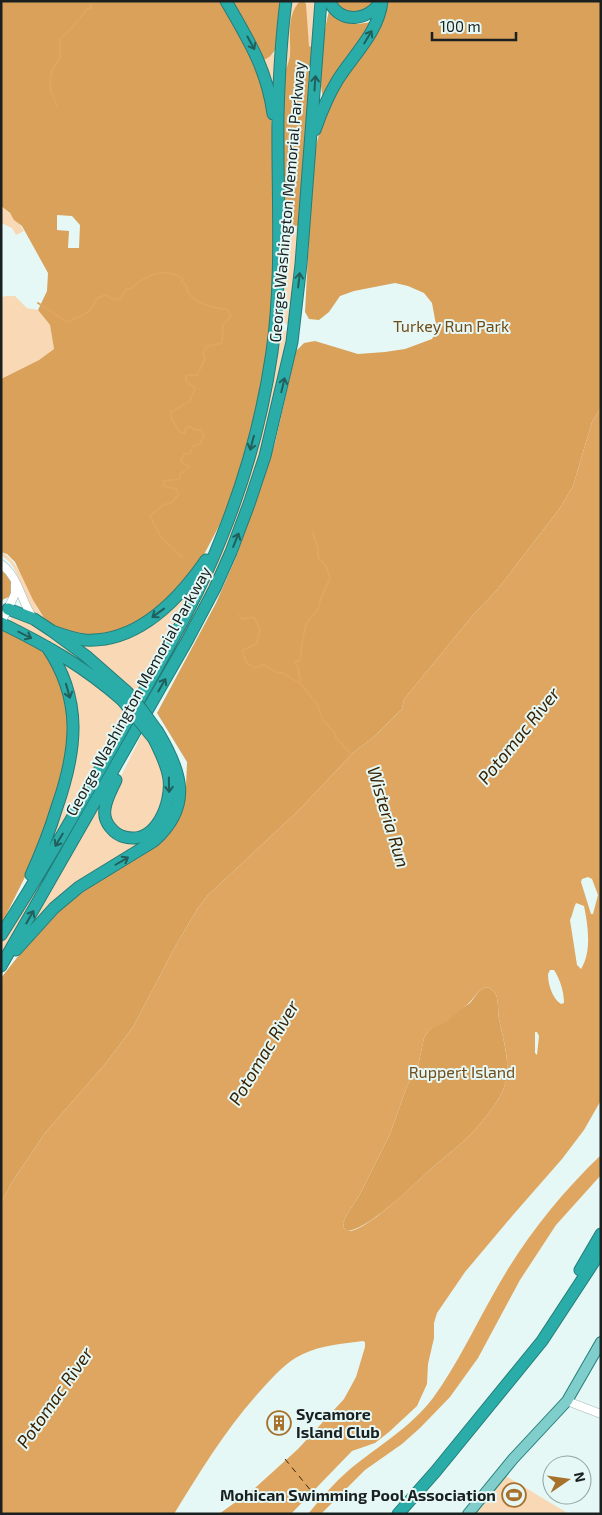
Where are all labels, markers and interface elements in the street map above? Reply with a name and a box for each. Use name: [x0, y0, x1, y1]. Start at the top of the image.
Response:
scale bar: [432, 10, 516, 42]
text: 100 m: [440, 17, 481, 35]
one-way arrow: [363, 31, 373, 45]
one-way arrow: [246, 35, 256, 50]
street label: George Washington Memorial Parkway: [265, 60, 308, 343]
one-way arrow: [310, 76, 319, 92]
one-way arrow: [294, 273, 304, 289]
park label: Turkey Run Park: [393, 316, 509, 335]
one-way arrow: [279, 377, 288, 393]
one-way arrow: [247, 435, 257, 451]
one-way arrow: [232, 533, 241, 549]
street label: George Washington Memorial Parkway: [61, 562, 215, 819]
one-way arrow: [152, 608, 165, 619]
one-way arrow: [17, 630, 32, 640]
one-way arrow: [158, 679, 168, 693]
water label: Potomac River: [472, 682, 565, 788]
one-way arrow: [64, 683, 74, 699]
water label: Wisteria Run: [363, 763, 415, 870]
one-way arrow: [164, 776, 174, 793]
one-way arrow: [54, 832, 64, 847]
one-way arrow: [114, 856, 129, 866]
one-way arrow: [25, 911, 35, 925]
water label: Potomac River: [223, 995, 303, 1109]
park label: Ruppert Island: [409, 1062, 515, 1081]
water label: Potomac River: [11, 1342, 98, 1452]
place label: Sycamore Island Club: [296, 1404, 380, 1441]
building icon: Sycamore Island Club: [266, 1410, 292, 1436]
north arrow: [542, 1455, 592, 1505]
text: N: [571, 1470, 590, 1484]
sports icon: Mohican Swimming Pool Association: [501, 1482, 527, 1508]
place label: Mohican Swimming Pool Association: [220, 1485, 496, 1504]

